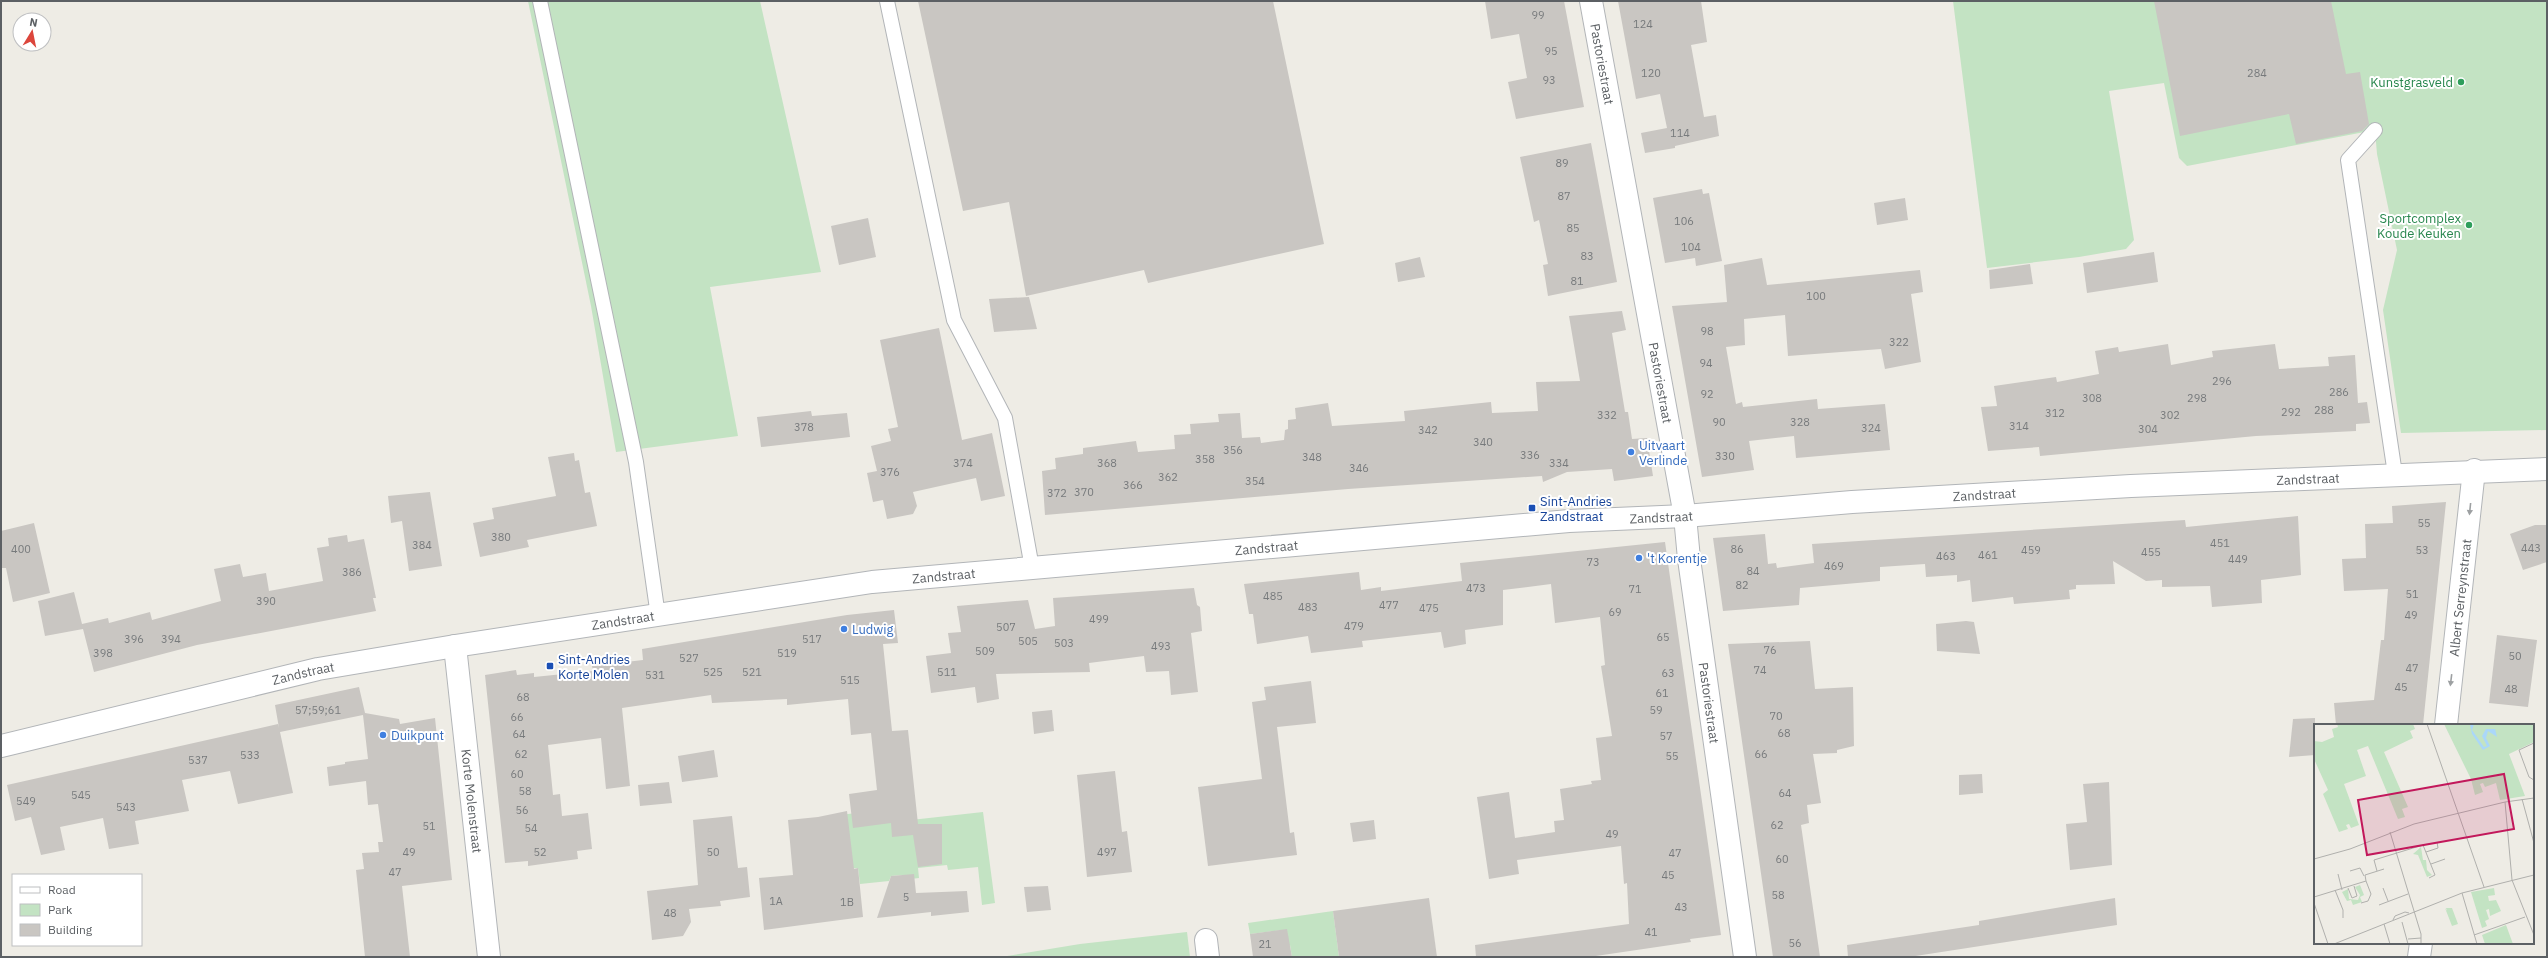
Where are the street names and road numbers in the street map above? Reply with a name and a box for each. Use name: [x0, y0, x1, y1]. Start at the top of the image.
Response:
street label: Pastoriestraat: [1586, 22, 1618, 106]
street label: Pastoriestraat: [1644, 341, 1676, 425]
street label: Zandstraat: [2276, 469, 2340, 489]
street label: Zandstraat: [1952, 485, 2017, 505]
street label: Zandstraat: [1629, 507, 1694, 527]
street label: Zandstraat: [1234, 537, 1299, 559]
street label: Albert Serreynstraat: [2446, 538, 2475, 658]
street label: Zandstraat: [911, 565, 976, 587]
street label: Zandstraat: [590, 608, 656, 634]
street label: Zandstraat: [270, 658, 336, 689]
street label: Pastoriestraat: [1695, 661, 1723, 745]
street label: Korte Molenstraat: [457, 748, 486, 854]

